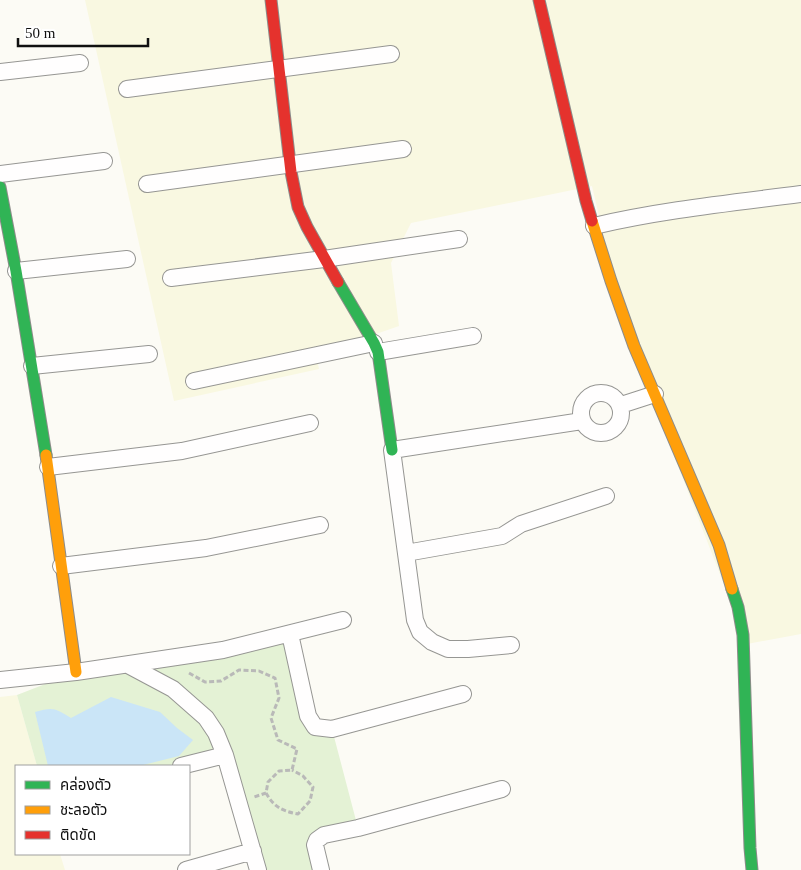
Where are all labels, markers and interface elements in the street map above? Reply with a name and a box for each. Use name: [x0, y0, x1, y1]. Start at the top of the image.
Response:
scale bar: [18, 15, 148, 47]
text: 50 m: [25, 25, 56, 41]
legend: [15, 765, 190, 855]
text: คล่องตัว: [60, 776, 111, 793]
text: ชะลอตัว: [60, 802, 107, 818]
text: ติดขัด: [60, 827, 96, 843]

